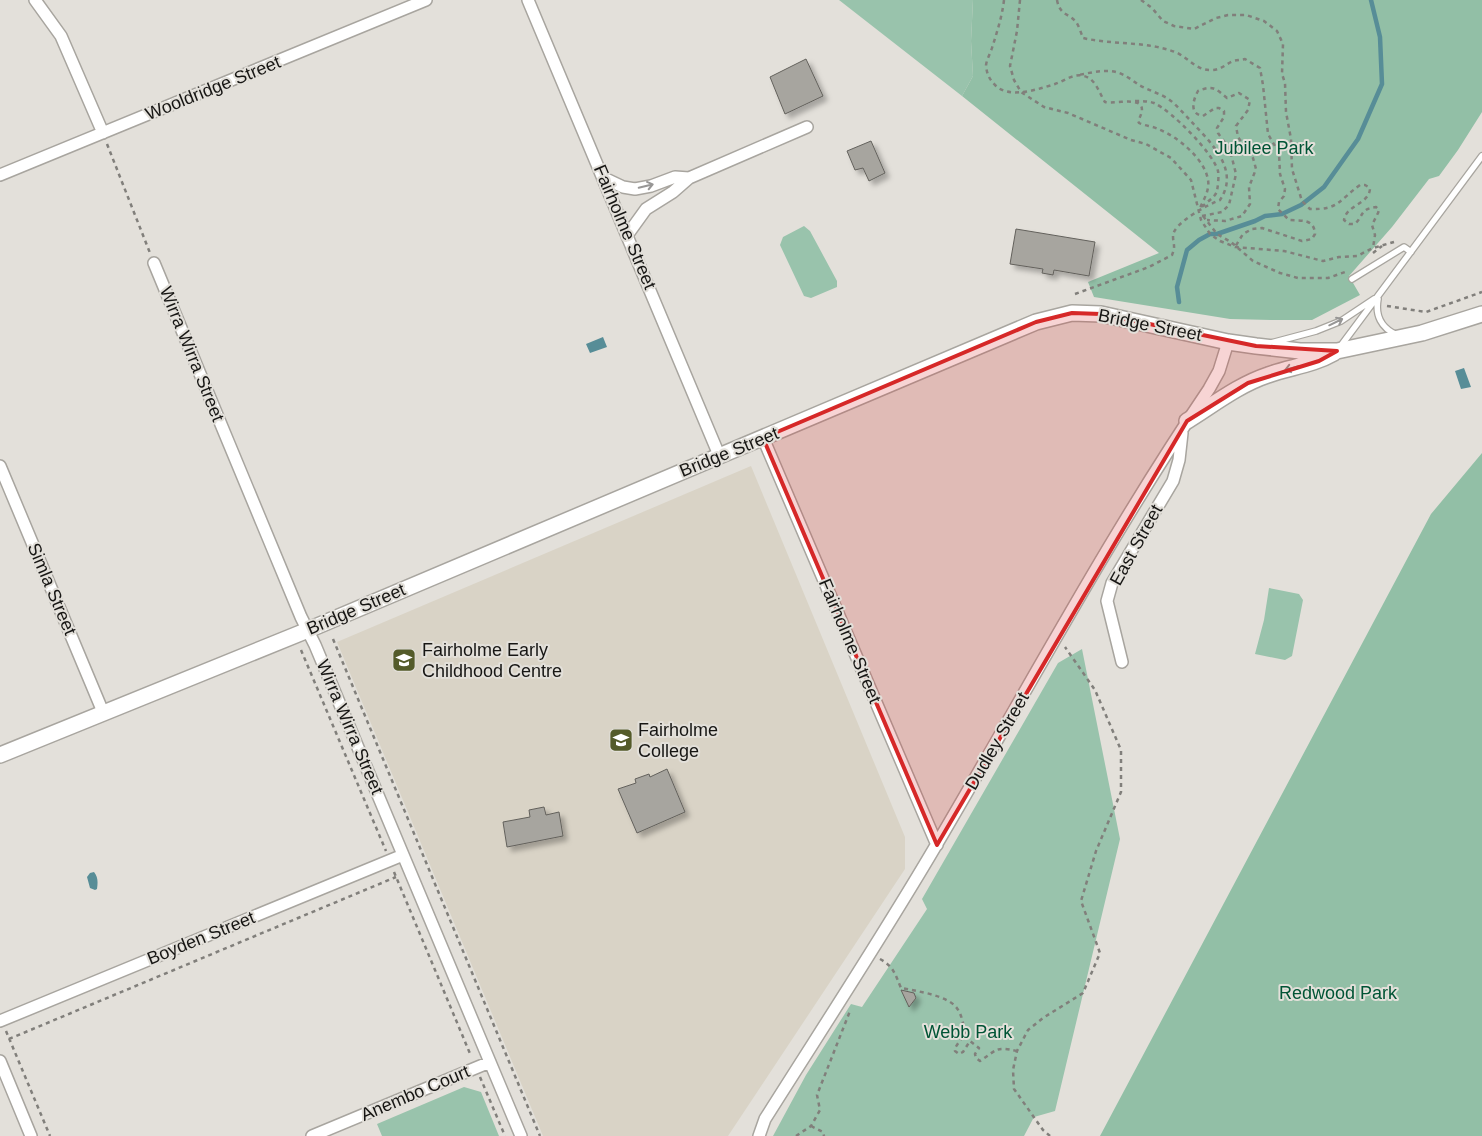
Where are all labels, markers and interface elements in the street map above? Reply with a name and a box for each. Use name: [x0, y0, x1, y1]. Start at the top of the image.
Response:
street label: Wooldridge Street: [143, 52, 283, 124]
park label: Jubilee Park: [1214, 138, 1315, 158]
street label: Fairholme Street: [590, 162, 660, 292]
one-way arrow: [638, 181, 654, 190]
street label: Wirra Wirra Street: [156, 283, 228, 425]
street label: Bridge Street: [1097, 305, 1203, 345]
one-way arrow: [1328, 317, 1343, 326]
one-way arrow: [1285, 364, 1301, 374]
street label: Bridge Street: [677, 423, 781, 481]
street label: East Street: [1106, 501, 1166, 589]
street label: Simla Street: [24, 540, 80, 638]
street label: Fairholme Street: [815, 576, 885, 706]
street label: Bridge Street: [304, 579, 408, 639]
place label: Fairholme Early Childhood Centre: [422, 640, 562, 681]
school or university icon: Fairholme Early Childhood Centre: [391, 647, 417, 673]
street label: Wirra Wirra Street: [313, 657, 387, 797]
street label: Dudley Street: [961, 689, 1033, 793]
place label: Fairholme College: [638, 720, 718, 761]
school or university icon: Fairholme College: [608, 727, 634, 753]
street label: Boyden Street: [144, 907, 258, 969]
park label: Redwood Park: [1279, 983, 1398, 1003]
park label: Webb Park: [924, 1022, 1013, 1042]
street label: Anembo Court: [358, 1061, 472, 1125]

